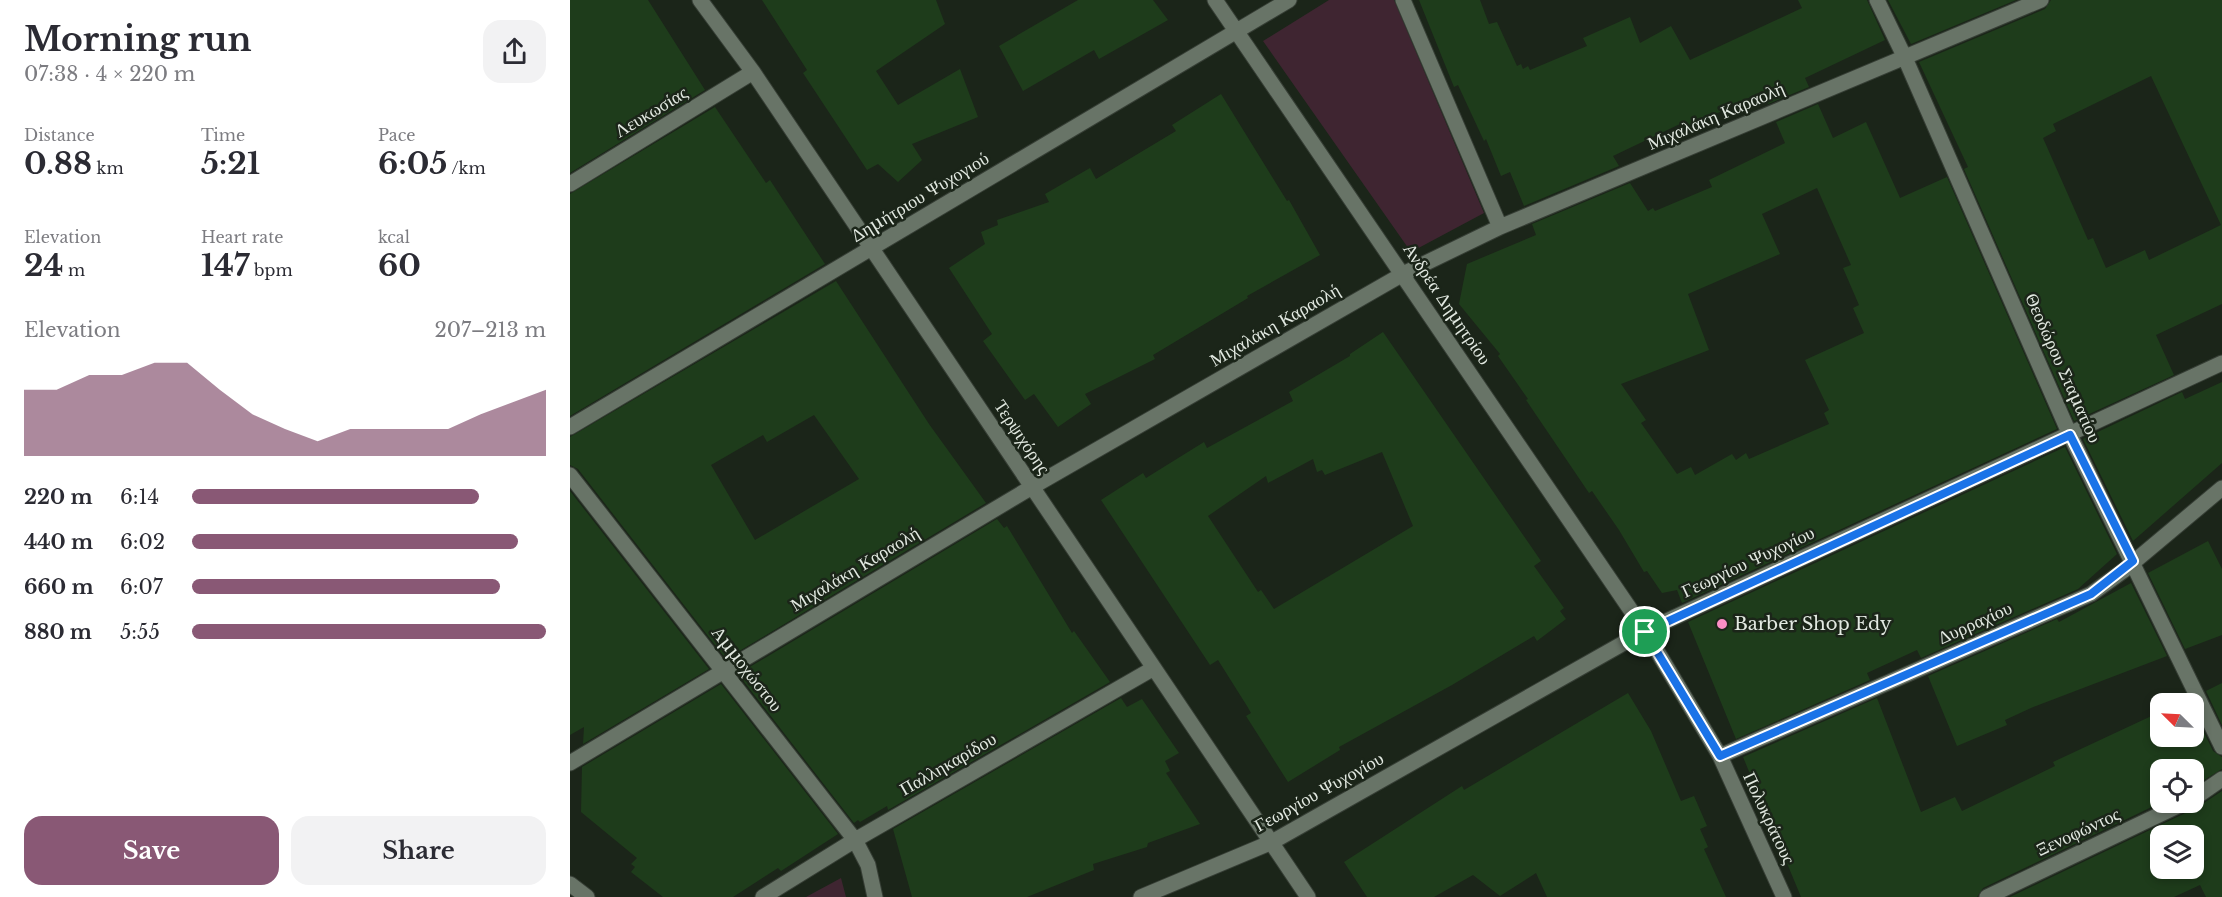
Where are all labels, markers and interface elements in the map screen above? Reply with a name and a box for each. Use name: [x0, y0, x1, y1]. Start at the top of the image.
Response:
text: Morning run: [24, 19, 252, 60]
button: share: [483, 20, 546, 83]
text: 07:38 · 4 × 220 m: [24, 62, 195, 86]
street label: Μιχαλάκη Καραολή: [1644, 77, 1788, 155]
street label: Λευκωσίας: [610, 82, 692, 142]
text: Distance: [24, 125, 95, 145]
text: Time: [201, 125, 245, 145]
text: Pace: [378, 125, 415, 145]
text: 0.88: [24, 145, 92, 182]
text: 5:21: [201, 145, 260, 182]
text: 6:05: [378, 145, 447, 182]
street label: Δημήτριου Ψυχογιού: [847, 147, 993, 247]
text: km: [92, 158, 124, 178]
text: /km: [447, 158, 486, 178]
text: Elevation: [24, 227, 101, 247]
text: Heart rate: [201, 227, 283, 247]
text: kcal: [378, 227, 410, 247]
street label: Ανδρέα Δημητρίου: [1398, 239, 1496, 369]
text: 24: [24, 247, 63, 284]
text: 147: [201, 247, 249, 284]
text: 60: [378, 247, 421, 284]
text: m: [63, 260, 85, 280]
text: bpm: [249, 260, 293, 280]
street label: Μιχαλάκη Καραολή: [1206, 279, 1344, 371]
street label: Θεοδώρου Σταματίου: [2020, 290, 2106, 446]
text: Elevation: [24, 318, 121, 342]
text: 207–213 m: [434, 318, 546, 342]
street label: Τερψιχόρης: [989, 396, 1055, 478]
text: 220 m: [24, 485, 93, 509]
text: 6:14: [120, 485, 159, 509]
street label: Μιχαλάκη Καραολή: [786, 522, 924, 616]
street label: Γεωργίου Ψυχογίου: [1678, 522, 1818, 602]
text: 440 m: [24, 530, 93, 554]
text: 6:02: [120, 530, 165, 554]
text: 660 m: [24, 575, 94, 599]
text: 6:07: [120, 575, 163, 599]
street label: Δυρραχίου: [1935, 597, 2015, 649]
pin: [1619, 606, 1670, 657]
place label: Barber Shop Edy: [1734, 613, 1892, 635]
icon: arrive: [1628, 615, 1661, 648]
marker: Barber Shop Edy: [1715, 617, 1729, 631]
text: 880 m: [24, 620, 92, 644]
text: 5:55: [120, 620, 160, 644]
street label: Αμμοχώστου: [707, 622, 787, 716]
north arrow: [2150, 693, 2204, 747]
map controls: [2150, 693, 2204, 879]
street label: Παλληκαρίδου: [896, 728, 1000, 800]
street label: Γεωργίου Ψυχογίου: [1251, 747, 1387, 837]
button: locate: [2150, 759, 2204, 813]
street label: Πολυκράτους: [1738, 768, 1800, 868]
street label: Ξενοφώντος: [2033, 803, 2123, 861]
button: Save: [24, 816, 279, 885]
button: Share: [291, 816, 546, 885]
button: layers: [2150, 825, 2204, 879]

